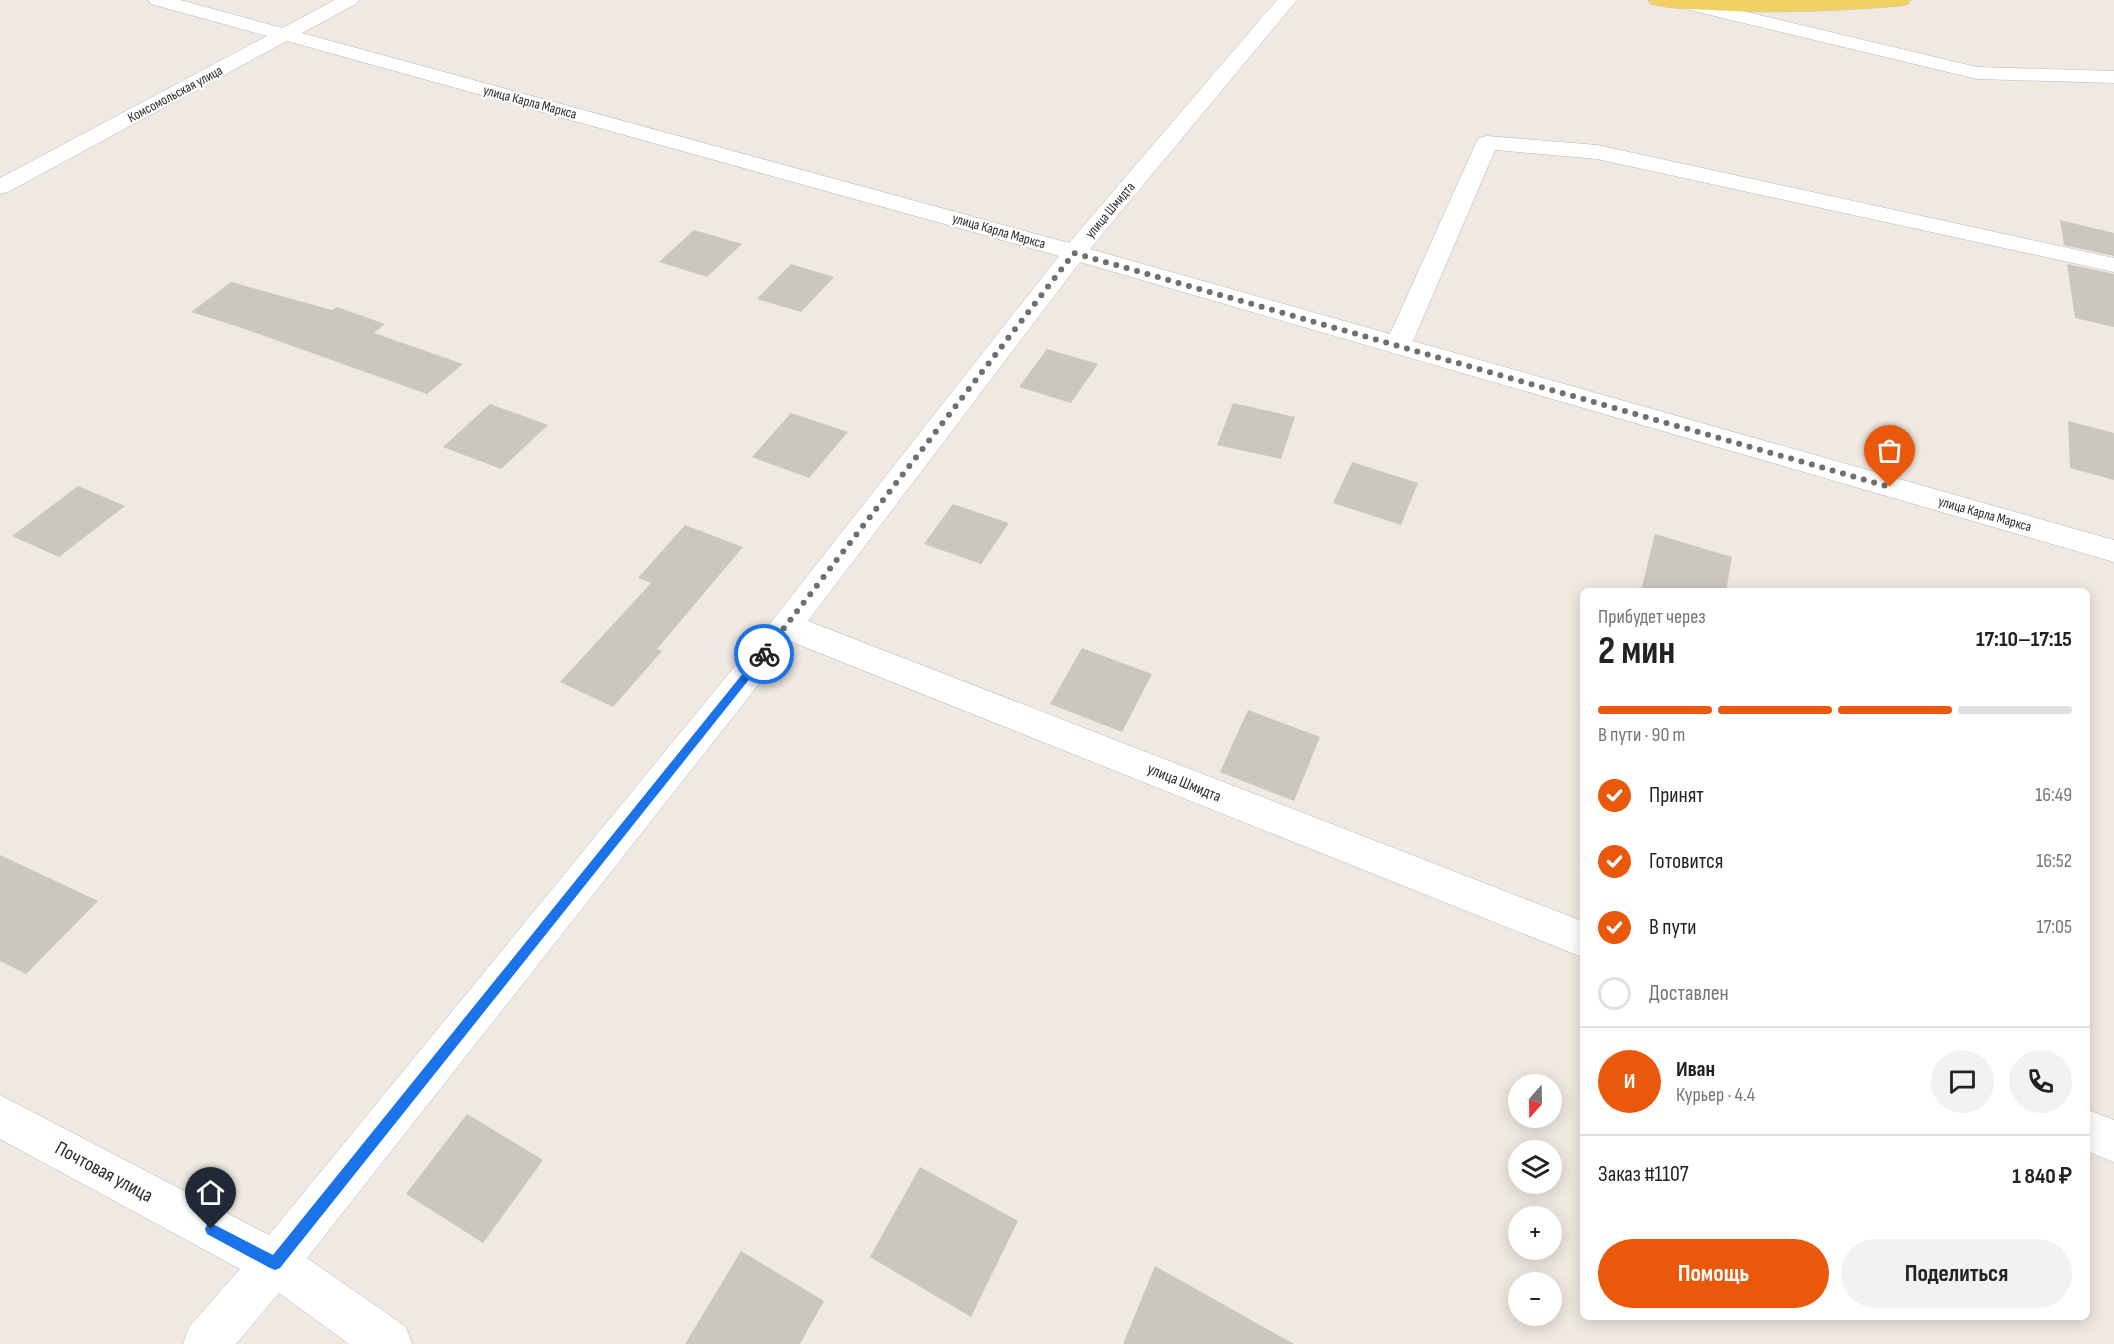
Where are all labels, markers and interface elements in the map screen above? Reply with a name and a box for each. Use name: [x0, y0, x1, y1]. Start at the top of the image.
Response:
street label: Комсомольская улица: [125, 62, 225, 126]
street label: улица Карла Маркса: [481, 81, 579, 123]
street label: улица Шмидта: [1082, 178, 1138, 242]
street label: улица Карла Маркса: [950, 210, 1048, 252]
pin: [1864, 425, 1915, 487]
icon: bag: [1873, 434, 1906, 467]
street label: улица Карла Маркса: [1936, 493, 2034, 535]
text: Прибудет через: [1598, 605, 1706, 629]
courier: [734, 624, 794, 684]
text: 17:10–17:15: [1976, 626, 2072, 653]
text: 2 мин: [1598, 628, 1675, 675]
icon: bike: [748, 638, 781, 671]
text: В пути · 90 m: [1598, 723, 1685, 747]
street label: улица Шмидта: [1144, 760, 1224, 806]
icon: check: [1598, 779, 1631, 812]
text: Принят: [1649, 782, 1704, 809]
text: 16:49: [2035, 783, 2072, 807]
icon: check: [1598, 845, 1631, 878]
text: Готовится: [1649, 848, 1723, 875]
text: 16:52: [2036, 849, 2072, 873]
icon: check: [1598, 911, 1631, 944]
text: В пути: [1649, 914, 1697, 941]
text: 17:05: [2036, 915, 2072, 939]
text: Доставлен: [1649, 980, 1729, 1007]
button: chat: [1931, 1050, 1994, 1113]
button: phone: [2009, 1050, 2072, 1113]
text: Иван: [1676, 1056, 1715, 1083]
text: И: [1624, 1068, 1635, 1095]
north arrow: [1508, 1074, 1562, 1128]
map controls: [1508, 1074, 1562, 1326]
text: Курьер · 4.4: [1676, 1083, 1755, 1107]
street label: Почтовая улица: [51, 1136, 157, 1208]
button: layers: [1508, 1140, 1562, 1194]
text: Заказ #1107: [1598, 1161, 1689, 1188]
text: 1 840 ₽: [2012, 1163, 2072, 1190]
pin: [185, 1167, 236, 1229]
icon: home: [194, 1176, 227, 1209]
button: +: [1508, 1206, 1562, 1260]
button: Помощь: [1598, 1239, 1829, 1308]
button: Поделиться: [1841, 1239, 2072, 1308]
button: −: [1508, 1272, 1562, 1326]

